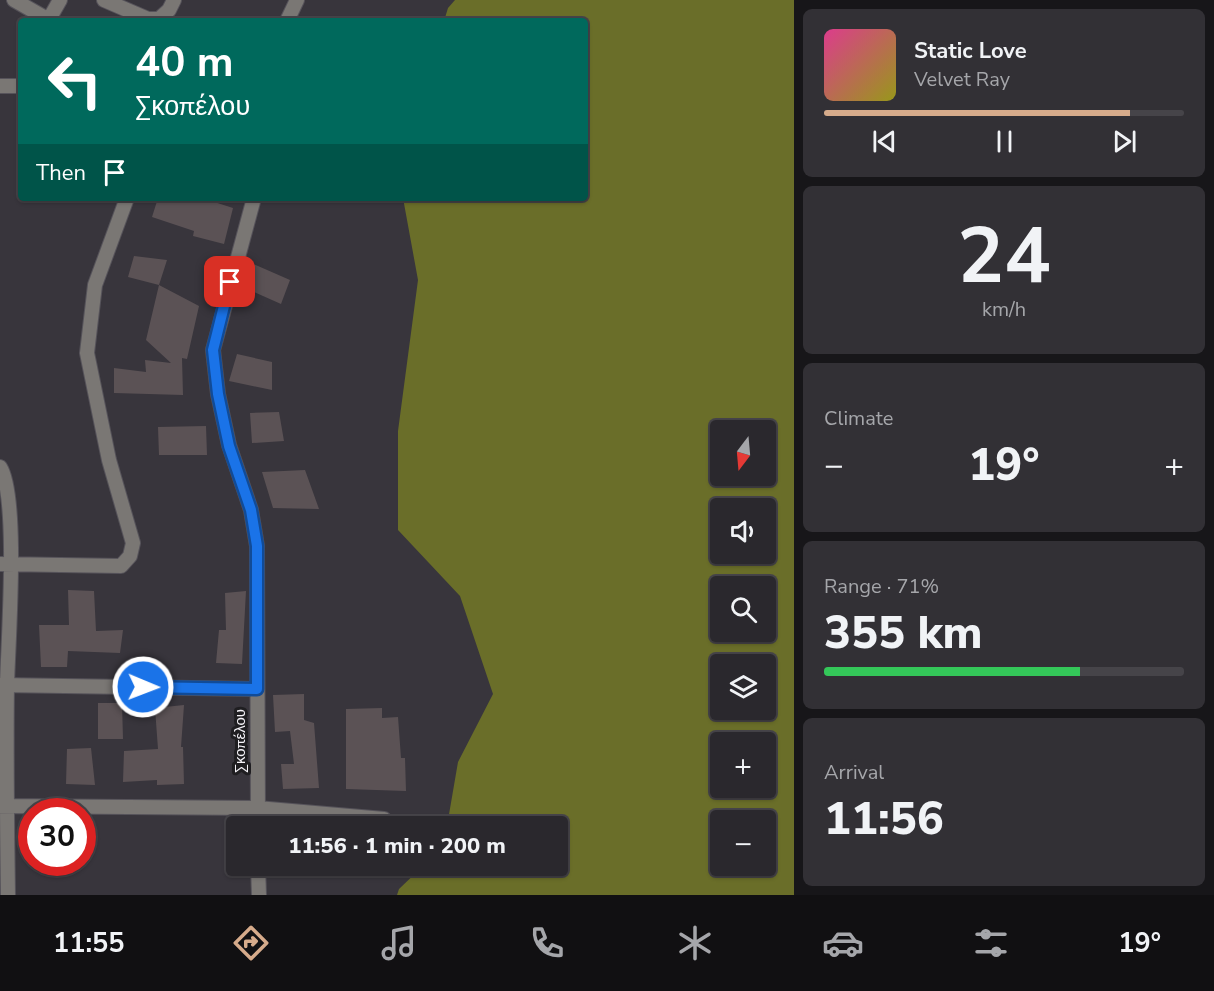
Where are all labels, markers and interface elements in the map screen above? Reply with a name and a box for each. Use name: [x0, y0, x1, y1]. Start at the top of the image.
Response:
text: 40 m: [135, 34, 234, 91]
text: Static Love: [914, 36, 1027, 66]
icon: left: [36, 42, 114, 120]
text: Velvet Ray: [914, 66, 1010, 93]
text: Σκοπέλου: [135, 88, 250, 125]
icon: previous: [868, 125, 901, 158]
icon: pause: [988, 125, 1021, 158]
icon: next: [1108, 125, 1141, 158]
icon: arrive: [98, 156, 131, 189]
text: Then: [36, 158, 86, 188]
text: 24: [957, 203, 1051, 310]
pin: [204, 256, 255, 307]
icon: arrive: [213, 265, 246, 298]
text: km/h: [982, 296, 1026, 323]
text: Climate: [824, 405, 893, 432]
north arrow: [710, 420, 776, 486]
map controls: [710, 420, 776, 876]
text: 19°: [968, 435, 1040, 496]
text: −: [824, 443, 844, 488]
text: +: [1164, 443, 1184, 488]
button: sound: [710, 498, 776, 564]
text: Range · 71%: [824, 573, 939, 600]
button: search: [710, 576, 776, 642]
text: 355 km: [824, 603, 983, 664]
button: layers: [710, 654, 776, 720]
position arrow: [111, 655, 175, 719]
street label: Σκοπέλου: [230, 709, 250, 773]
button: +: [710, 732, 776, 798]
text: Arrival: [824, 759, 884, 786]
text: 11:56: [824, 789, 944, 850]
speed limit sign: 30: [18, 798, 96, 876]
button: −: [710, 810, 776, 876]
text: 11:56 · 1 min · 200 m: [288, 831, 506, 861]
icon: directions: [230, 922, 272, 964]
icon: music: [378, 922, 420, 964]
icon: phone: [526, 922, 568, 964]
icon: climate: [674, 922, 716, 964]
icon: car: [822, 922, 864, 964]
icon: filters: [970, 922, 1012, 964]
text: 11:55: [53, 925, 124, 962]
text: 19°: [1118, 925, 1161, 962]

